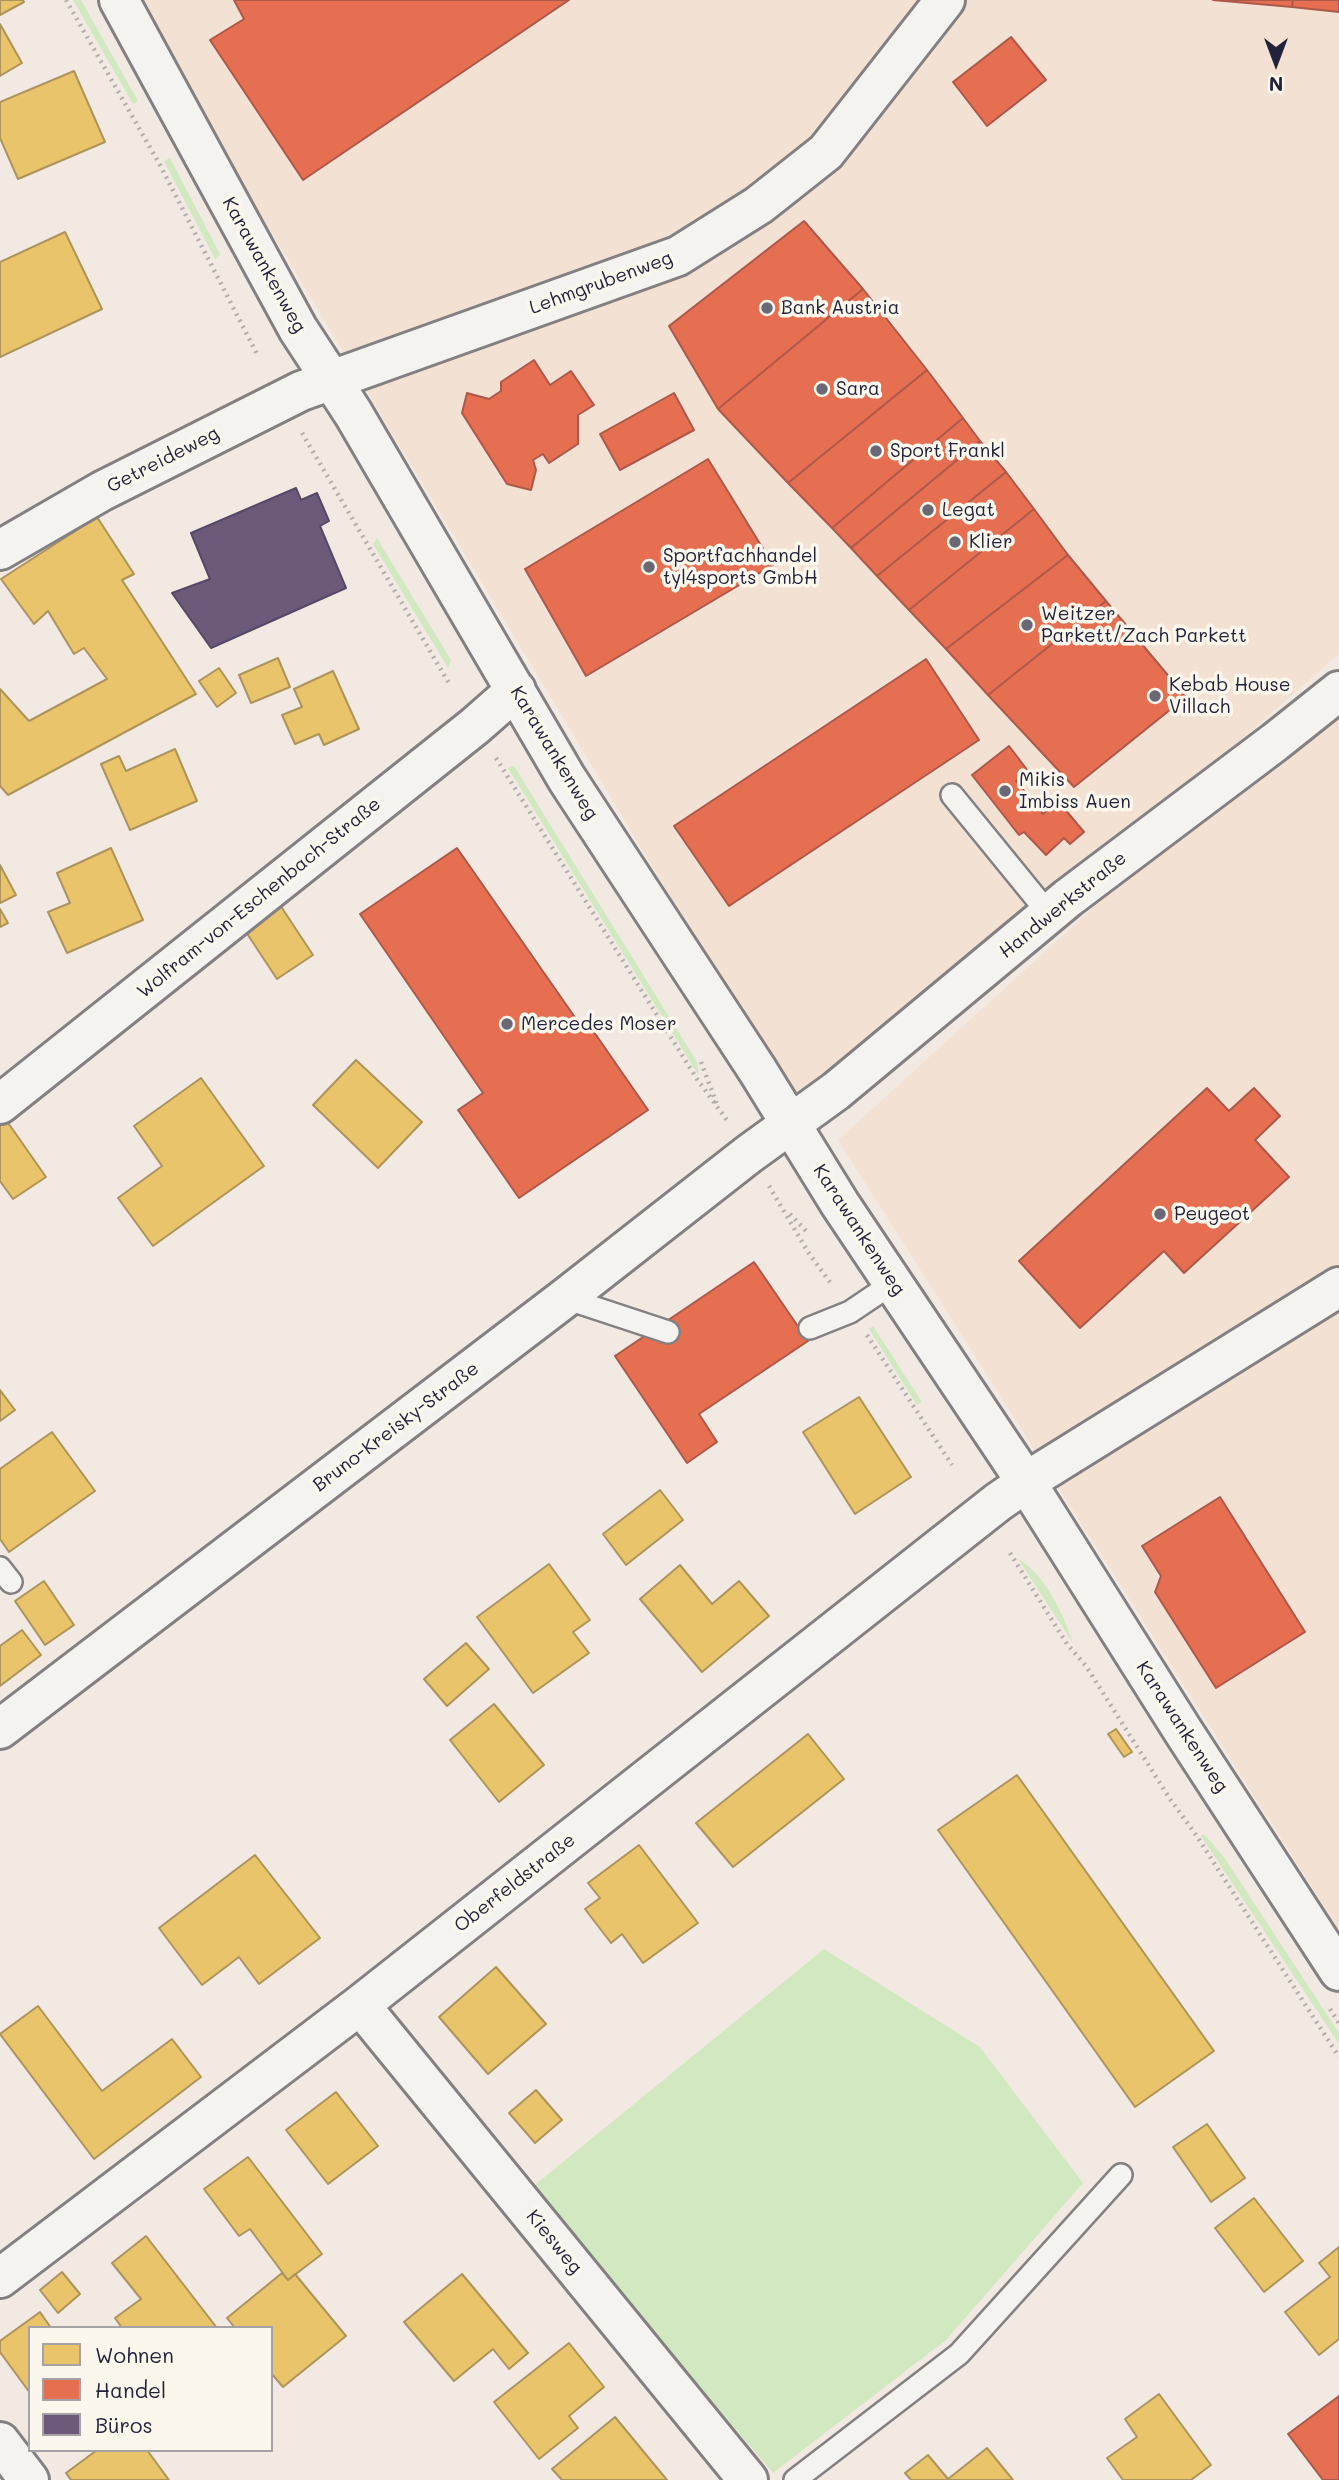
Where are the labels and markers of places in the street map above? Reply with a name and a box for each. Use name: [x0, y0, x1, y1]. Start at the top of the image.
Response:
place label: Bank Austria: [781, 297, 900, 319]
marker: Bank Austria: [759, 300, 775, 316]
place label: Sara: [836, 378, 880, 400]
marker: Sara: [814, 381, 830, 397]
place label: Sport Frankl: [890, 440, 1005, 462]
marker: Sport Frankl: [868, 443, 884, 459]
place label: Legat: [942, 499, 995, 521]
marker: Legat: [920, 502, 936, 518]
place label: Klier: [969, 531, 1012, 553]
marker: Klier: [947, 534, 963, 550]
place label: Sportfachhandel tyl4sports GmbH: [663, 545, 818, 589]
marker: Sportfachhandel tyl4sports GmbH: [641, 559, 657, 575]
place label: Weitzer Parkett/Zach Parkett: [1041, 603, 1247, 647]
marker: Weitzer Parkett/Zach Parkett: [1019, 617, 1035, 633]
place label: Kebab House Villach: [1169, 674, 1291, 718]
marker: Kebab House Villach: [1147, 688, 1163, 704]
place label: Mikis Imbiss Auen: [1019, 769, 1131, 813]
marker: Mikis Imbiss Auen: [997, 783, 1013, 799]
place label: Mercedes Moser: [521, 1013, 676, 1035]
marker: Mercedes Moser: [499, 1016, 515, 1032]
place label: Peugeot: [1174, 1203, 1250, 1225]
marker: Peugeot: [1152, 1206, 1168, 1222]

